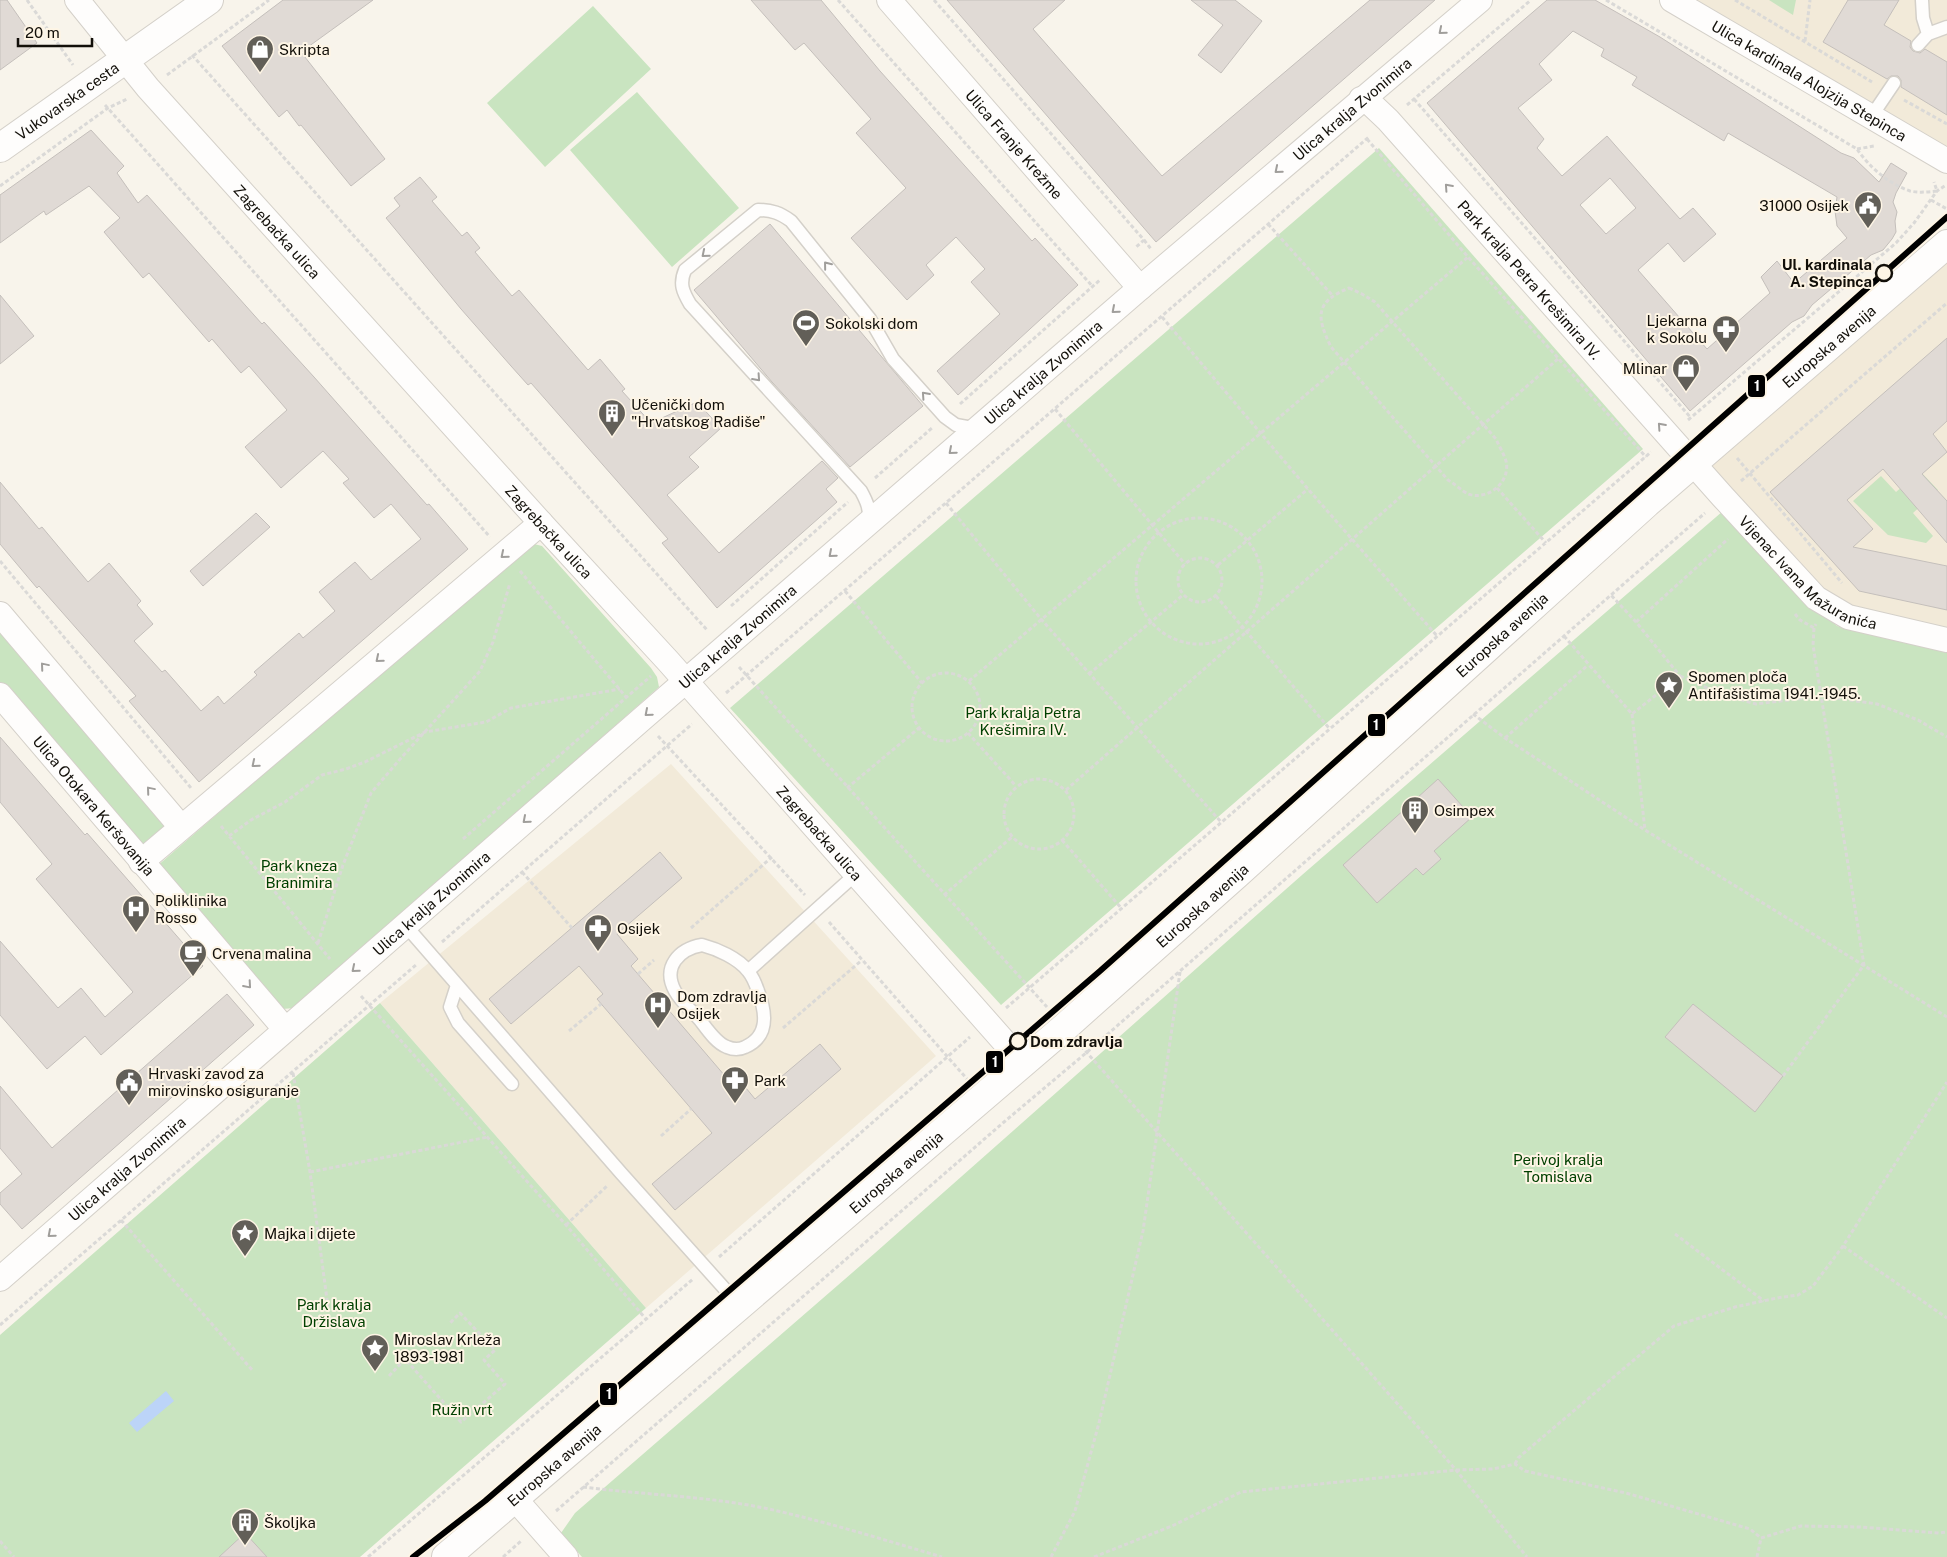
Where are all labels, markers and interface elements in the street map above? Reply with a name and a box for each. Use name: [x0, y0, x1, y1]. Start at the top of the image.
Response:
scale bar: [18, 15, 91, 47]
street label: Ulica kardinala Alojzija Stepinca: [1709, 17, 1910, 144]
text: 20 m: [25, 24, 60, 41]
one-way arrow: [1439, 26, 1448, 35]
shop icon: Skripta: [245, 34, 275, 73]
place label: Skripta: [279, 41, 330, 58]
street label: Ulica kralja Zvonimira: [1289, 54, 1414, 164]
street label: Vukovarska cesta: [12, 58, 122, 143]
street label: Ulica Franje Krežme: [962, 86, 1067, 202]
one-way arrow: [1275, 164, 1284, 173]
street label: Zagrebačka ulica: [231, 181, 324, 282]
one-way arrow: [1445, 184, 1454, 193]
public building icon: 31000 Osijek: [1853, 190, 1883, 229]
street label: Park kralja Petra Krešimira IV.: [1455, 197, 1605, 362]
place label: 31000 Osijek: [1759, 197, 1849, 214]
one-way arrow: [702, 248, 711, 256]
place label: Ul. kardinala A. Stepinca: [1782, 256, 1872, 290]
one-way arrow: [824, 262, 833, 271]
marker: Ul. kardinala A. Stepinca: [1875, 264, 1893, 282]
street label: Europska avenija: [1779, 301, 1879, 391]
one-way arrow: [1111, 304, 1120, 313]
sports icon: Sokolski dom: [791, 308, 821, 347]
place label: Ljekarna k Sokolu: [1647, 312, 1707, 346]
pharmacy icon: Ljekarna k Sokolu: [1711, 314, 1741, 353]
place label: Sokolski dom: [825, 315, 918, 332]
street label: Ulica kralja Zvonimira: [981, 317, 1105, 428]
shop icon: Mlinar: [1671, 353, 1701, 392]
place label: Mlinar: [1623, 360, 1667, 377]
one-way arrow: [751, 372, 760, 381]
line badge: 1: [1747, 374, 1766, 398]
text: 1: [1754, 378, 1760, 394]
one-way arrow: [922, 391, 931, 400]
place label: Učenički dom "Hrvatskog Radiše": [631, 396, 766, 430]
building icon: Učenički dom "Hrvatskog Radiše": [597, 398, 627, 437]
one-way arrow: [1658, 423, 1667, 432]
one-way arrow: [949, 445, 958, 454]
street label: Zagrebačka ulica: [502, 481, 596, 582]
street label: Vijenac Ivana Mažuranića: [1736, 512, 1878, 632]
one-way arrow: [500, 549, 509, 558]
one-way arrow: [829, 549, 838, 558]
street label: Ulica kralja Zvonimira: [675, 581, 800, 692]
street label: Europska avenija: [1452, 589, 1551, 680]
one-way arrow: [376, 654, 385, 663]
one-way arrow: [42, 663, 50, 672]
place label: Spomen ploča Antifašistima 1941.-1945.: [1688, 668, 1861, 702]
place icon: Spomen ploča Antifašistima 1941.-1945.: [1654, 670, 1684, 709]
park label: Park kralja Petra Krešimira IV.: [965, 704, 1081, 738]
one-way arrow: [645, 708, 654, 716]
line badge: 1: [1367, 713, 1386, 737]
text: 1: [1373, 717, 1379, 733]
street label: Ulica Otokara Keršovanija: [30, 732, 158, 879]
one-way arrow: [252, 759, 261, 768]
street label: Zagrebačka ulica: [773, 782, 866, 884]
one-way arrow: [146, 786, 155, 795]
building icon: Osimpex: [1400, 795, 1430, 834]
place label: Osimpex: [1434, 802, 1495, 819]
one-way arrow: [522, 815, 531, 824]
street label: Ulica kralja Zvonimira: [369, 847, 493, 959]
park label: Park kneza Branimira: [261, 857, 337, 891]
street label: Europska avenija: [1152, 860, 1251, 951]
place label: Poliklinika Rosso: [155, 892, 227, 926]
hospital icon: Poliklinika Rosso: [121, 894, 151, 933]
pharmacy icon: Osijek: [583, 913, 613, 952]
place label: Osijek: [617, 920, 660, 937]
cafe icon: Crvena malina: [178, 938, 208, 977]
place label: Crvena malina: [212, 945, 311, 962]
one-way arrow: [352, 963, 361, 972]
one-way arrow: [242, 979, 250, 988]
place label: Dom zdravlja Osijek: [677, 988, 767, 1022]
hospital icon: Dom zdravlja Osijek: [643, 990, 673, 1029]
marker: Dom zdravlja: [1009, 1032, 1027, 1050]
place label: Dom zdravlja: [1030, 1033, 1123, 1050]
line badge: 1: [985, 1050, 1004, 1074]
text: 1: [992, 1054, 998, 1070]
place label: Hrvaski zavod za mirovinsko osiguranje: [148, 1065, 299, 1099]
pharmacy icon: Park: [720, 1065, 750, 1104]
public building icon: Hrvaski zavod za mirovinsko osiguranje: [114, 1067, 144, 1106]
place label: Park: [754, 1072, 786, 1089]
street label: Ulica kralja Zvonimira: [65, 1113, 189, 1224]
street label: Europska avenija: [846, 1127, 946, 1217]
park label: Perivoj kralja Tomislava: [1513, 1151, 1603, 1185]
place icon: Majka i dijete: [230, 1218, 260, 1257]
place label: Majka i dijete: [264, 1225, 356, 1242]
one-way arrow: [47, 1228, 56, 1237]
park label: Park kralja Držislava: [297, 1296, 371, 1330]
place label: Miroslav Krleža 1893-1981: [394, 1331, 501, 1365]
place icon: Miroslav Krleža 1893-1981: [360, 1333, 390, 1372]
line badge: 1: [599, 1382, 618, 1406]
text: 1: [606, 1386, 612, 1402]
park label: Ružin vrt: [432, 1401, 493, 1418]
street label: Europska avenija: [504, 1420, 604, 1509]
building icon: Školjka: [230, 1507, 260, 1546]
place label: Školjka: [264, 1514, 316, 1531]

